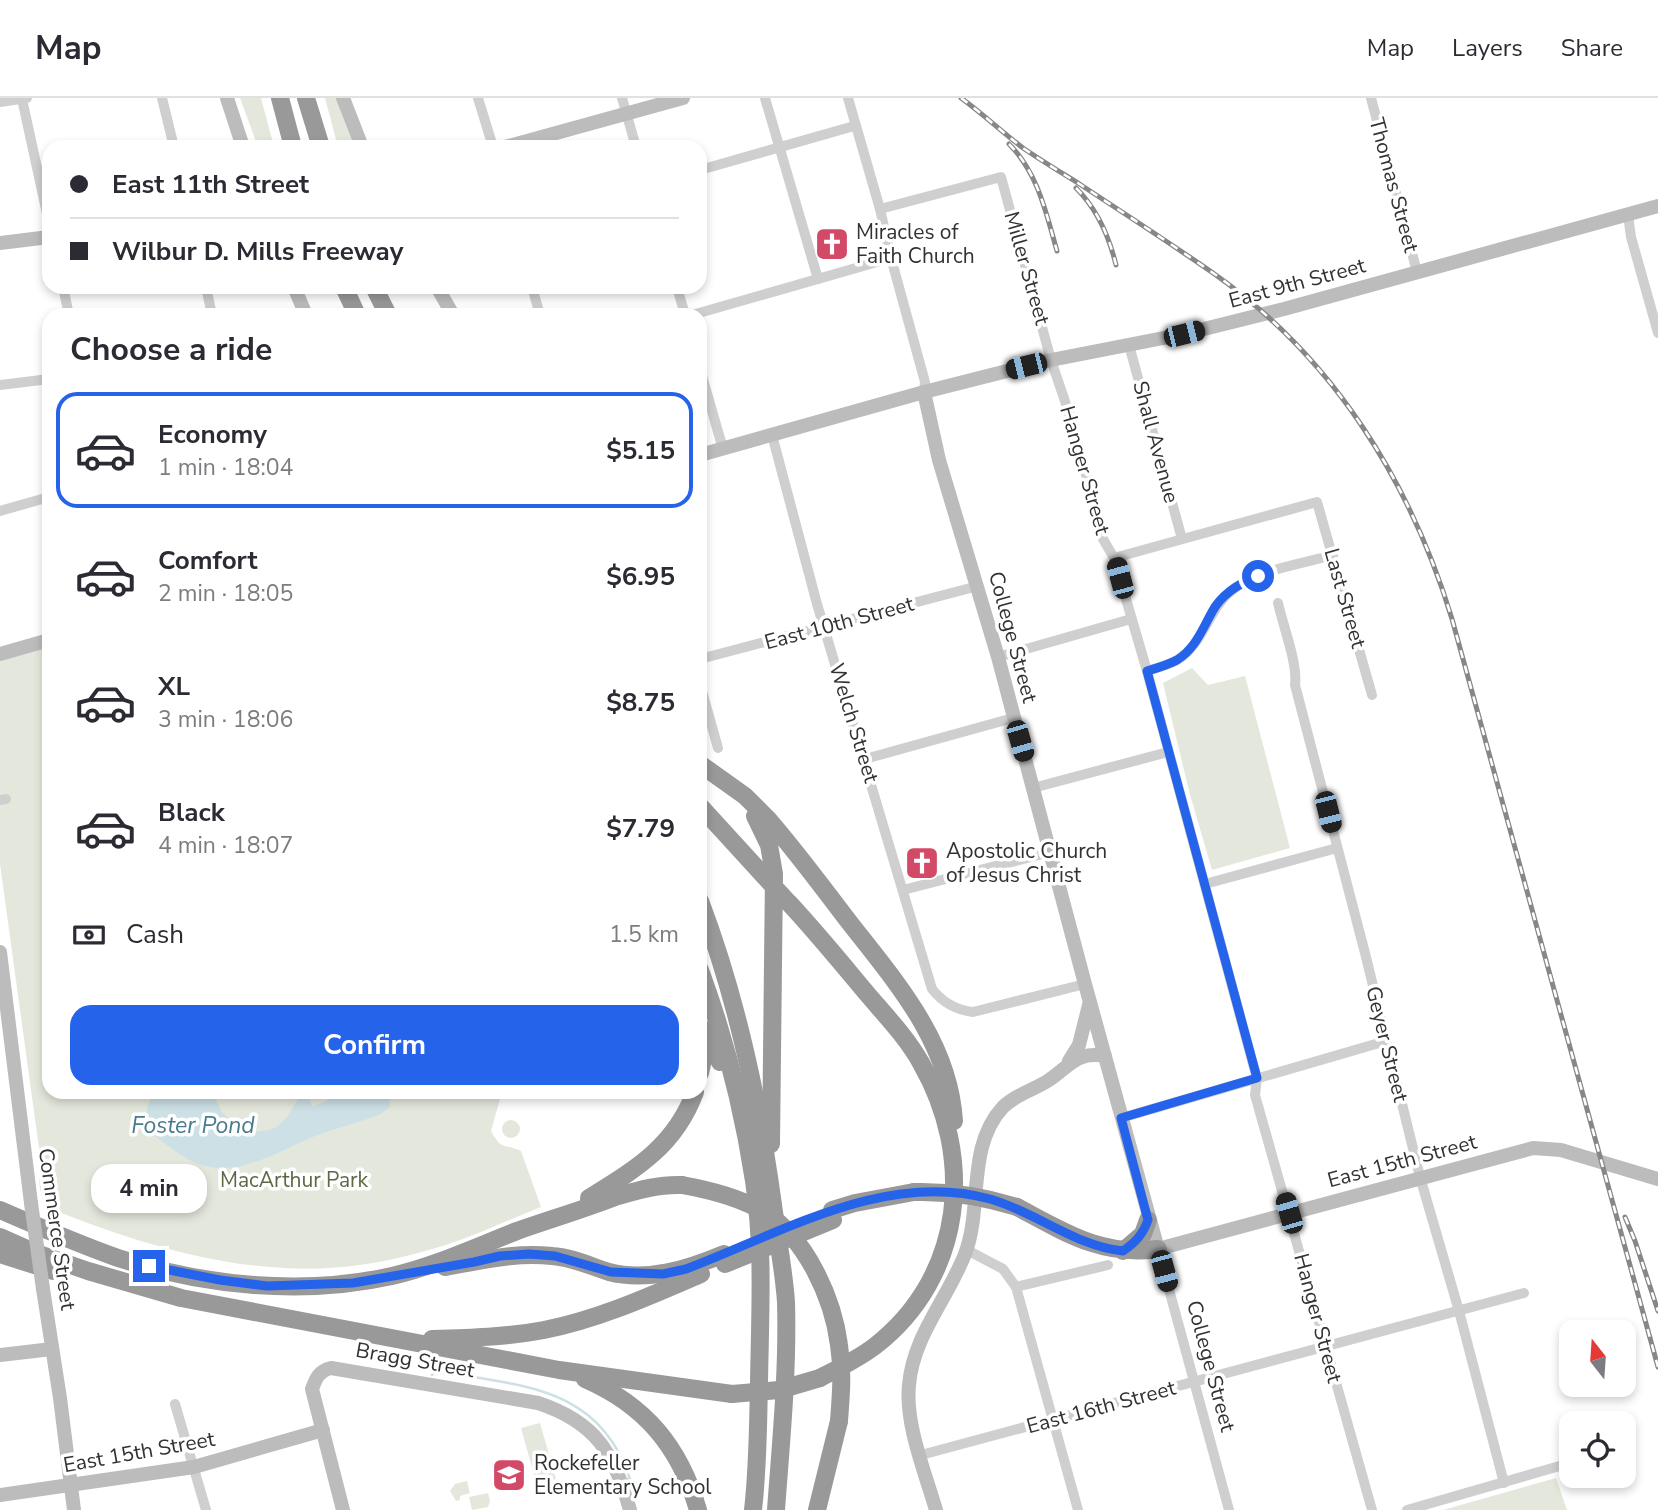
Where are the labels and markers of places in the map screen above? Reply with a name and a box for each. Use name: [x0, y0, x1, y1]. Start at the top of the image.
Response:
place label: Miracles of Faith Church: [856, 218, 975, 270]
church icon: Miracles of Faith Church: [813, 225, 851, 263]
place label: Apostolic Church of Jesus Christ: [946, 837, 1107, 889]
church icon: Apostolic Church of Jesus Christ: [903, 844, 941, 882]
place label: Rockefeller Elementary School: [534, 1449, 712, 1501]
school or university icon: Rockefeller Elementary School: [490, 1456, 528, 1494]

